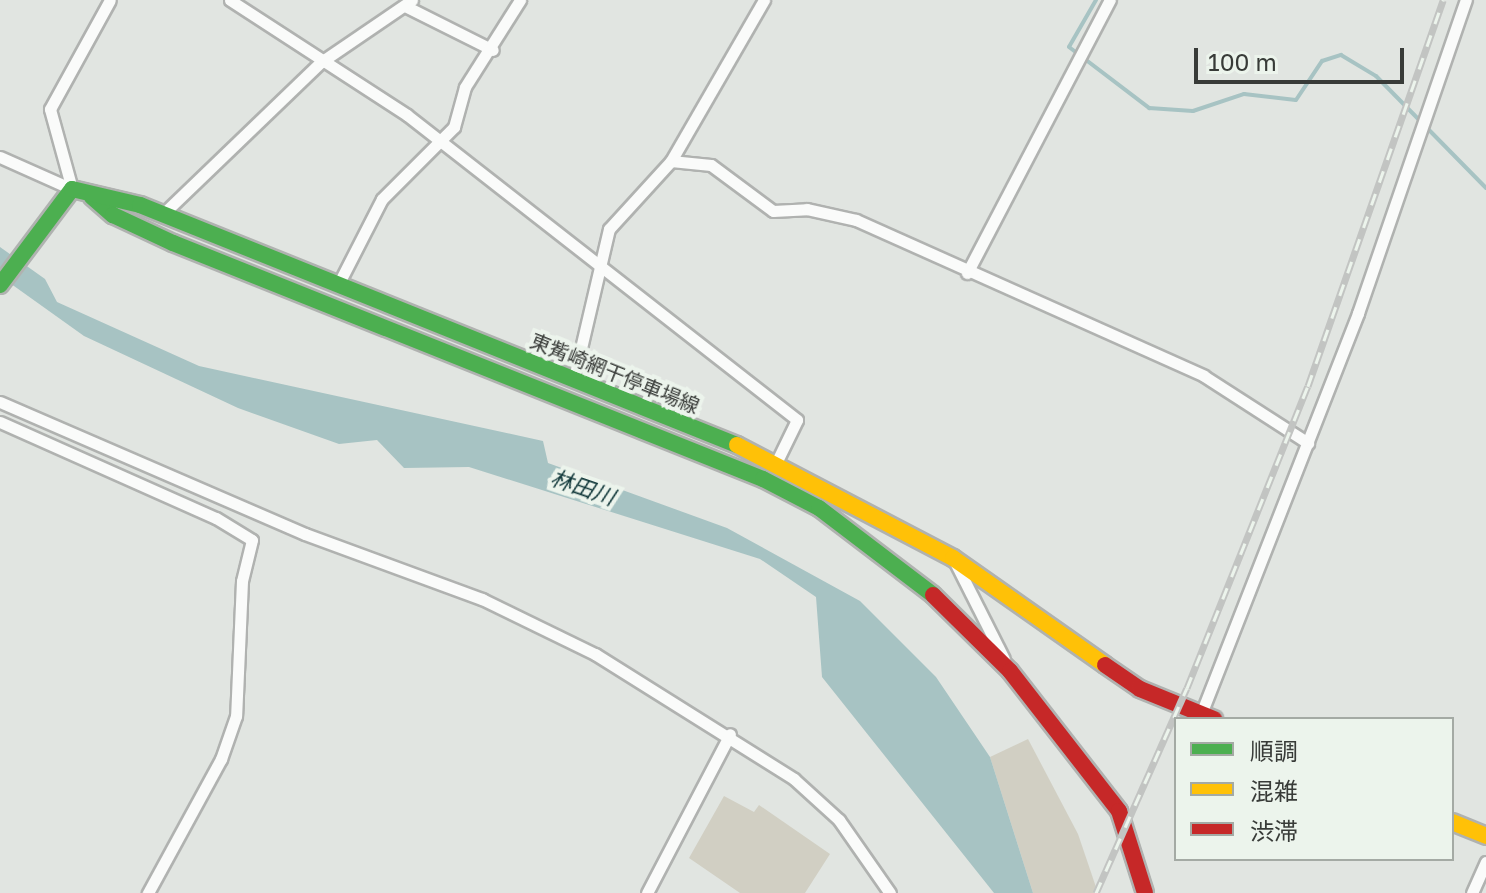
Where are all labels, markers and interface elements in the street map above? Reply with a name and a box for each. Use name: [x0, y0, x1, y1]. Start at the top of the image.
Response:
scale bar: [1198, 32, 1408, 82]
text: 100 m: [1208, 47, 1277, 76]
street label: 東觜崎網干停車場線: [527, 328, 703, 418]
water label: 林田川: [548, 464, 618, 510]
legend: [1174, 717, 1454, 861]
text: 順調: [1250, 736, 1298, 765]
text: 混雑: [1250, 776, 1298, 805]
text: 渋滞: [1250, 816, 1298, 845]

